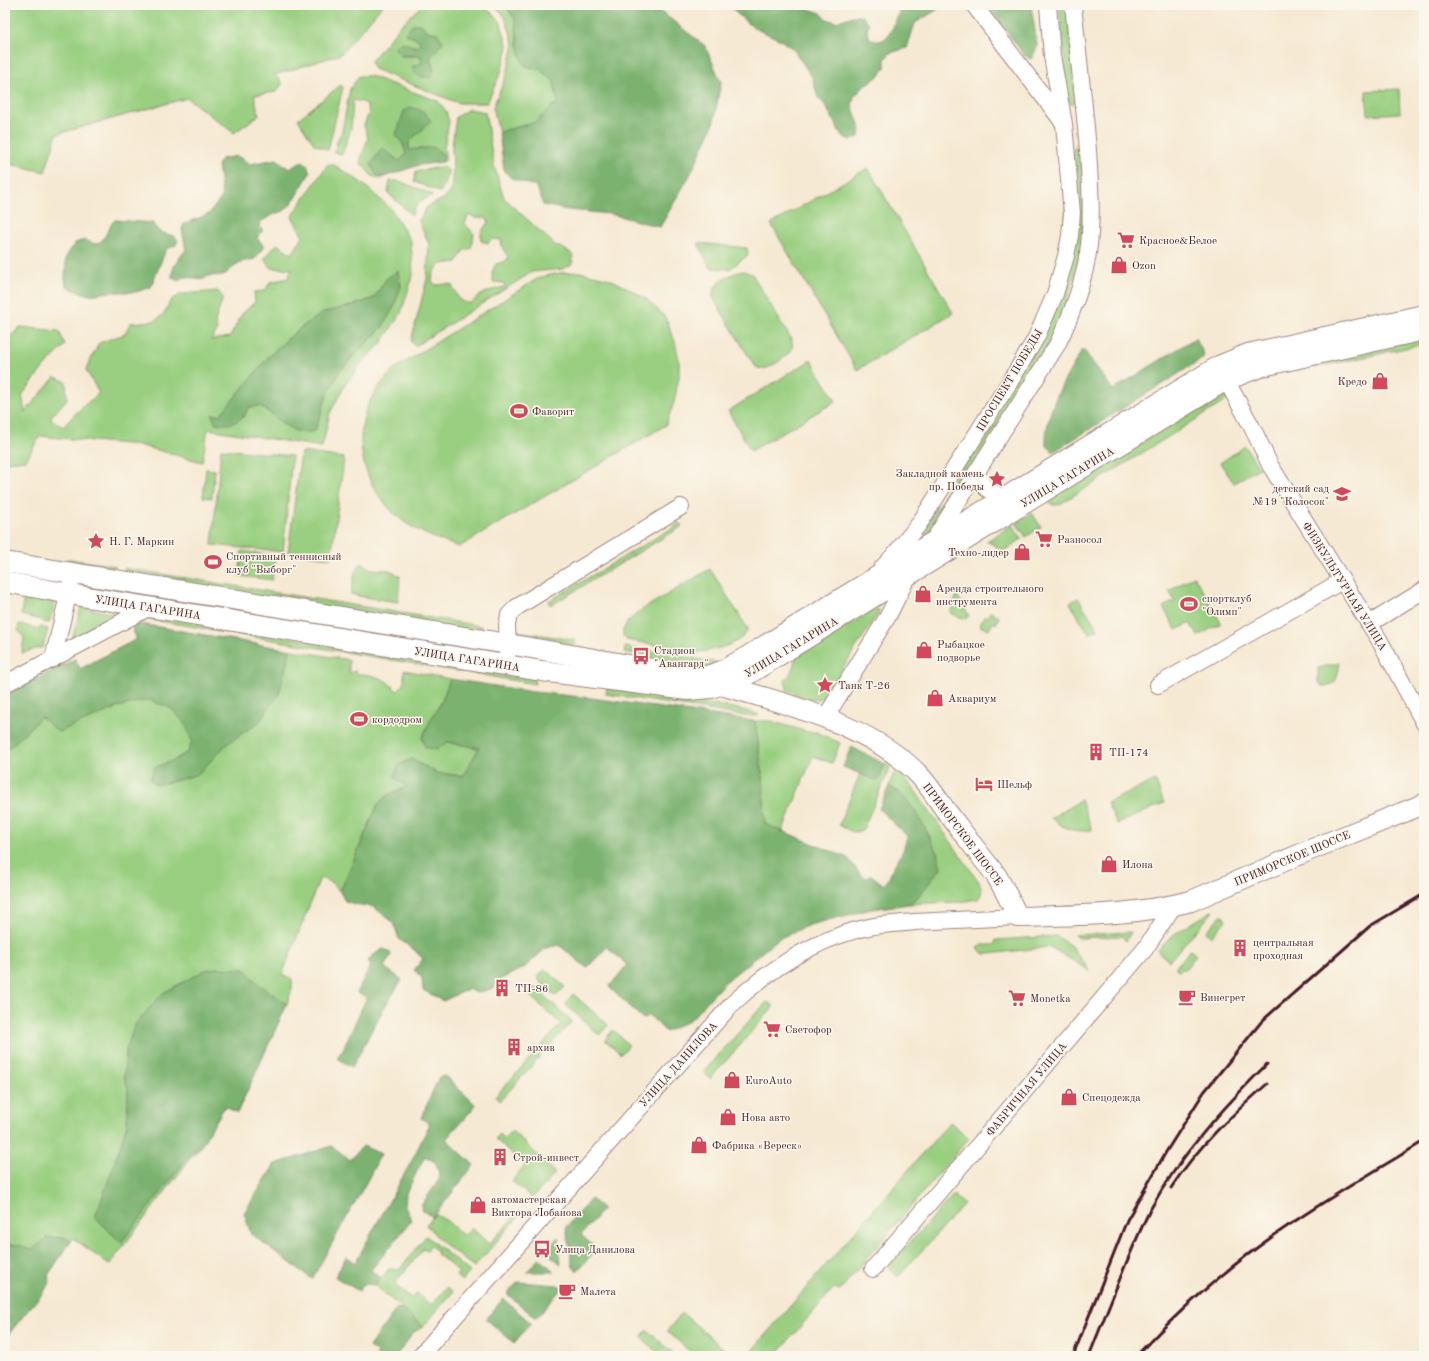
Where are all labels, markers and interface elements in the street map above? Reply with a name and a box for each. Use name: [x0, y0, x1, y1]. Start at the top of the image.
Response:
supermarket icon: Красное&Белое: [1116, 230, 1136, 250]
place label: Красное&Белое: [1139, 236, 1217, 247]
shop icon: Ozon: [1109, 255, 1129, 275]
place label: Ozon: [1132, 261, 1156, 272]
street label: ПРОСПЕКТ ПОБЕДЫ: [975, 328, 1045, 434]
shop icon: Кредо: [1370, 371, 1390, 391]
place label: Кредо: [1337, 377, 1367, 388]
sports icon: Фаворит: [509, 401, 529, 421]
place label: Фаворит: [532, 407, 574, 418]
street label: УЛИЦА ГАГАРИНА: [1019, 446, 1117, 511]
place label: Закладной камень пр. Победы: [896, 469, 984, 493]
place icon: Закладной камень пр. Победы: [987, 469, 1007, 489]
place label: детский сад №19 "Колосок": [1253, 484, 1330, 508]
school or university icon: детский сад №19 "Колосок": [1332, 484, 1352, 504]
street label: ФИЗКУЛЬТУРНАЯ УЛИЦА: [1300, 521, 1388, 654]
supermarket icon: Разносол: [1034, 529, 1054, 549]
place icon: Н. Г. Маркин: [86, 531, 106, 551]
place label: Разносол: [1057, 535, 1102, 546]
place label: Н. Г. Маркин: [109, 537, 174, 548]
shop icon: Техно-лидер: [1012, 542, 1032, 562]
place label: Техно-лидер: [948, 548, 1009, 559]
sports icon: Спортивный теннисный клуб "Выборг": [203, 552, 223, 572]
place label: Спортивный теннисный клуб "Выборг": [226, 552, 342, 576]
shop icon: Аренда строительного инструмента: [913, 584, 933, 604]
place label: Аренда строительного инструмента: [936, 584, 1044, 608]
sports icon: спортклуб "Олимп": [1179, 594, 1199, 614]
place label: спортклуб "Олимп": [1202, 594, 1252, 618]
street label: УЛИЦА ГАГАРИНА: [94, 595, 202, 622]
street label: УЛИЦА ГАГАРИНА: [743, 616, 841, 681]
shop icon: Рыбацкое подворье: [914, 640, 934, 660]
place label: Рыбацкое подворье: [937, 640, 985, 664]
bus stop icon: Стадион "Авангард": [631, 646, 651, 666]
place label: Стадион "Авангард": [654, 646, 708, 670]
street label: УЛИЦА ГАГАРИНА: [413, 647, 521, 674]
place icon: Танк Т-26: [815, 675, 835, 695]
place label: Танк Т-26: [838, 681, 890, 692]
shop icon: Аквариум: [925, 688, 945, 708]
place label: Аквариум: [948, 694, 996, 705]
sports icon: кордодром: [349, 709, 369, 729]
place label: кордодром: [372, 715, 422, 726]
building icon: ТП-174: [1086, 742, 1106, 762]
place label: ТП-174: [1109, 748, 1149, 759]
hotel icon: Шельф: [974, 774, 994, 794]
place label: Шельф: [997, 780, 1032, 791]
street label: ПРИМОРСКОЕ ШОССЕ: [920, 782, 1004, 888]
street label: ПРИМОРСКОЕ ШОССЕ: [1233, 830, 1352, 889]
shop icon: Илона: [1099, 854, 1119, 874]
place label: Илона: [1122, 860, 1153, 871]
building icon: центральная проходная: [1230, 938, 1250, 958]
place label: центральная проходная: [1253, 938, 1314, 962]
building icon: ТП-86: [492, 978, 512, 998]
place label: ТП-86: [515, 984, 548, 995]
cafe icon: Винегрет: [1177, 987, 1197, 1007]
supermarket icon: Monetka: [1007, 988, 1027, 1008]
place label: Винегрет: [1200, 993, 1245, 1004]
place label: Monetka: [1030, 994, 1071, 1005]
supermarket icon: Светофор: [762, 1019, 782, 1039]
street label: УЛИЦА ДАНИЛОВА: [638, 1020, 721, 1110]
place label: Светофор: [785, 1025, 832, 1036]
building icon: архив: [504, 1037, 524, 1057]
street label: ФАБРИЧНАЯ УЛИЦА: [985, 1040, 1070, 1139]
place label: архив: [527, 1043, 555, 1054]
shop icon: EuroAuto: [722, 1070, 742, 1090]
place label: EuroAuto: [745, 1076, 792, 1087]
shop icon: Спецодежда: [1059, 1087, 1079, 1107]
place label: Спецодежда: [1082, 1093, 1141, 1104]
shop icon: Нова авто: [718, 1107, 738, 1127]
place label: Нова авто: [741, 1113, 790, 1124]
shop icon: Фабрика «Вереск»: [689, 1135, 709, 1155]
place label: Фабрика «Вереск»: [712, 1141, 802, 1152]
building icon: Строй-инвест: [490, 1147, 510, 1167]
place label: Строй-инвест: [513, 1153, 579, 1164]
shop icon: автомастерская Виктора Лобанова: [468, 1195, 488, 1215]
place label: автомастерская Виктора Лобанова: [491, 1195, 583, 1219]
bus stop icon: Улица Данилова: [532, 1239, 552, 1259]
place label: Улица Данилова: [555, 1245, 636, 1256]
cafe icon: Малета: [557, 1281, 577, 1301]
place label: Малета: [580, 1287, 616, 1298]

